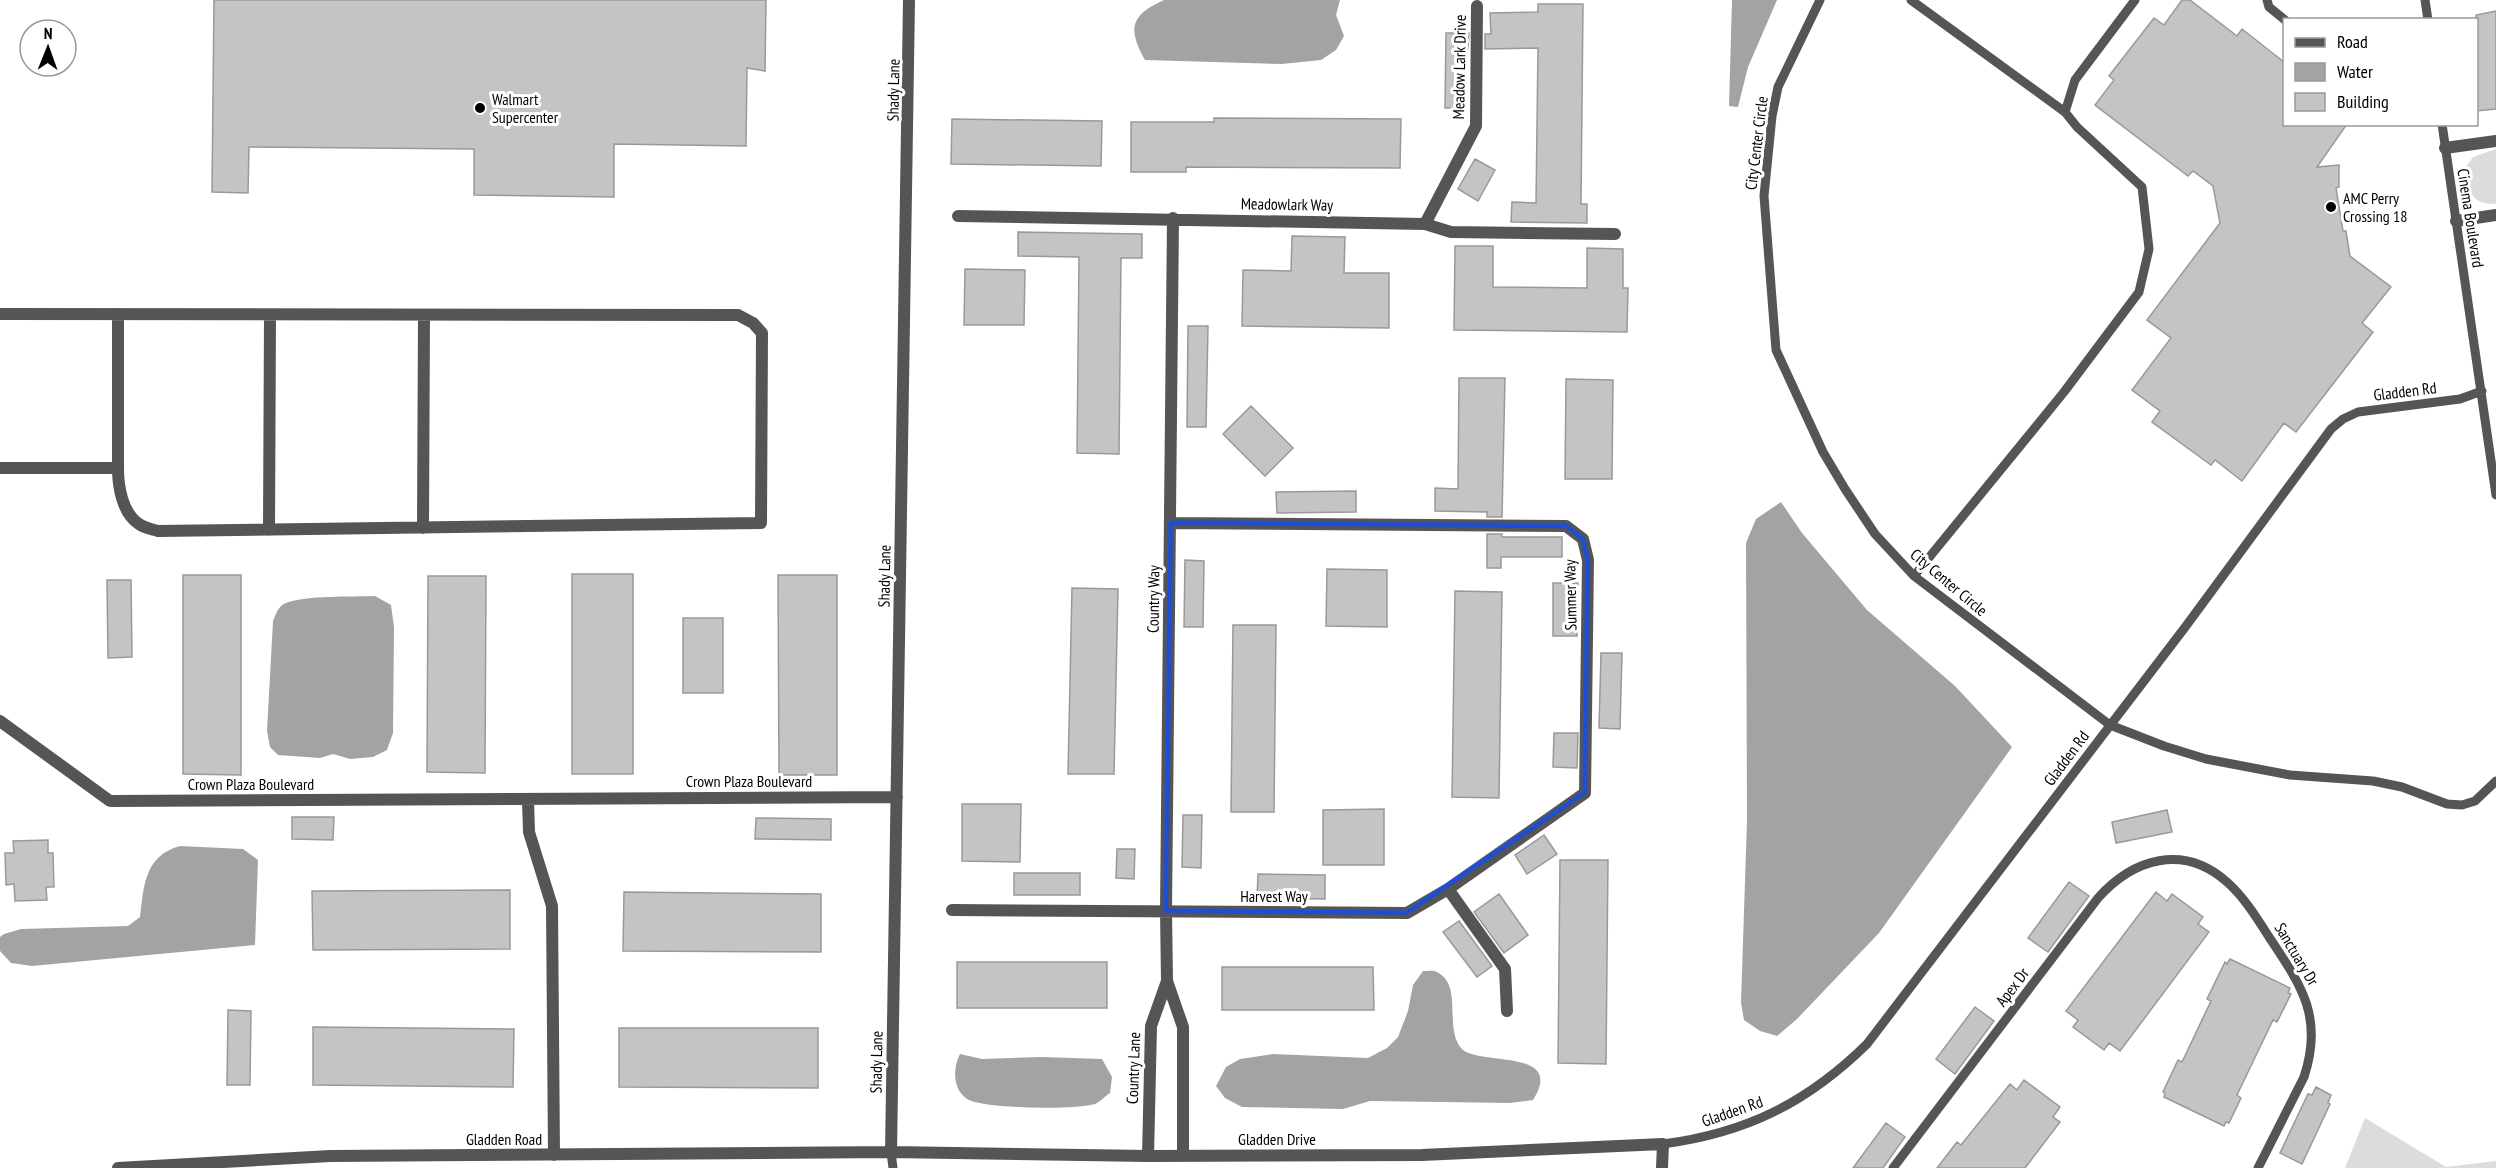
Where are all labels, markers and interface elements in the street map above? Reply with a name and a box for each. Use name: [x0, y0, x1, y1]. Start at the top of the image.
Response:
street label: Meadow Lark Drive: [1448, 14, 1470, 120]
north arrow: [18, 18, 78, 78]
legend: [2283, 18, 2478, 126]
text: N: [44, 23, 53, 43]
text: Road: [2337, 30, 2368, 53]
street label: Shady Lane: [882, 59, 904, 121]
text: Water: [2337, 60, 2373, 83]
place label: Walmart Supercenter: [492, 89, 559, 127]
text: Building: [2337, 90, 2389, 113]
street label: City Center Circle: [1740, 95, 1772, 191]
marker: Walmart Supercenter: [473, 101, 487, 115]
street label: Cinema Boulevard: [2453, 167, 2489, 269]
place label: AMC Perry Crossing 18: [2343, 188, 2407, 226]
street label: Meadowlark Way: [1241, 193, 1333, 215]
marker: AMC Perry Crossing 18: [2324, 200, 2338, 214]
street label: Gladden Rd: [2372, 377, 2438, 405]
street label: City Center Circle: [1906, 544, 1992, 620]
street label: Shady Lane: [873, 545, 895, 607]
street label: Summer Way: [1559, 559, 1581, 631]
street label: Country Way: [1142, 565, 1164, 633]
street label: Gladden Rd: [2039, 727, 2093, 789]
street label: Crown Plaza Boulevard: [686, 771, 812, 791]
street label: Crown Plaza Boulevard: [188, 774, 314, 794]
street label: Harvest Way: [1240, 886, 1308, 906]
street label: Sanctuary Dr: [2270, 919, 2324, 990]
street label: Apex Dr: [1991, 963, 2033, 1010]
street label: Shady Lane: [865, 1031, 887, 1093]
street label: Country Lane: [1122, 1032, 1144, 1104]
street label: Gladden Rd: [1699, 1091, 1765, 1131]
street label: Gladden Road: [466, 1129, 542, 1149]
street label: Gladden Drive: [1238, 1129, 1316, 1149]

